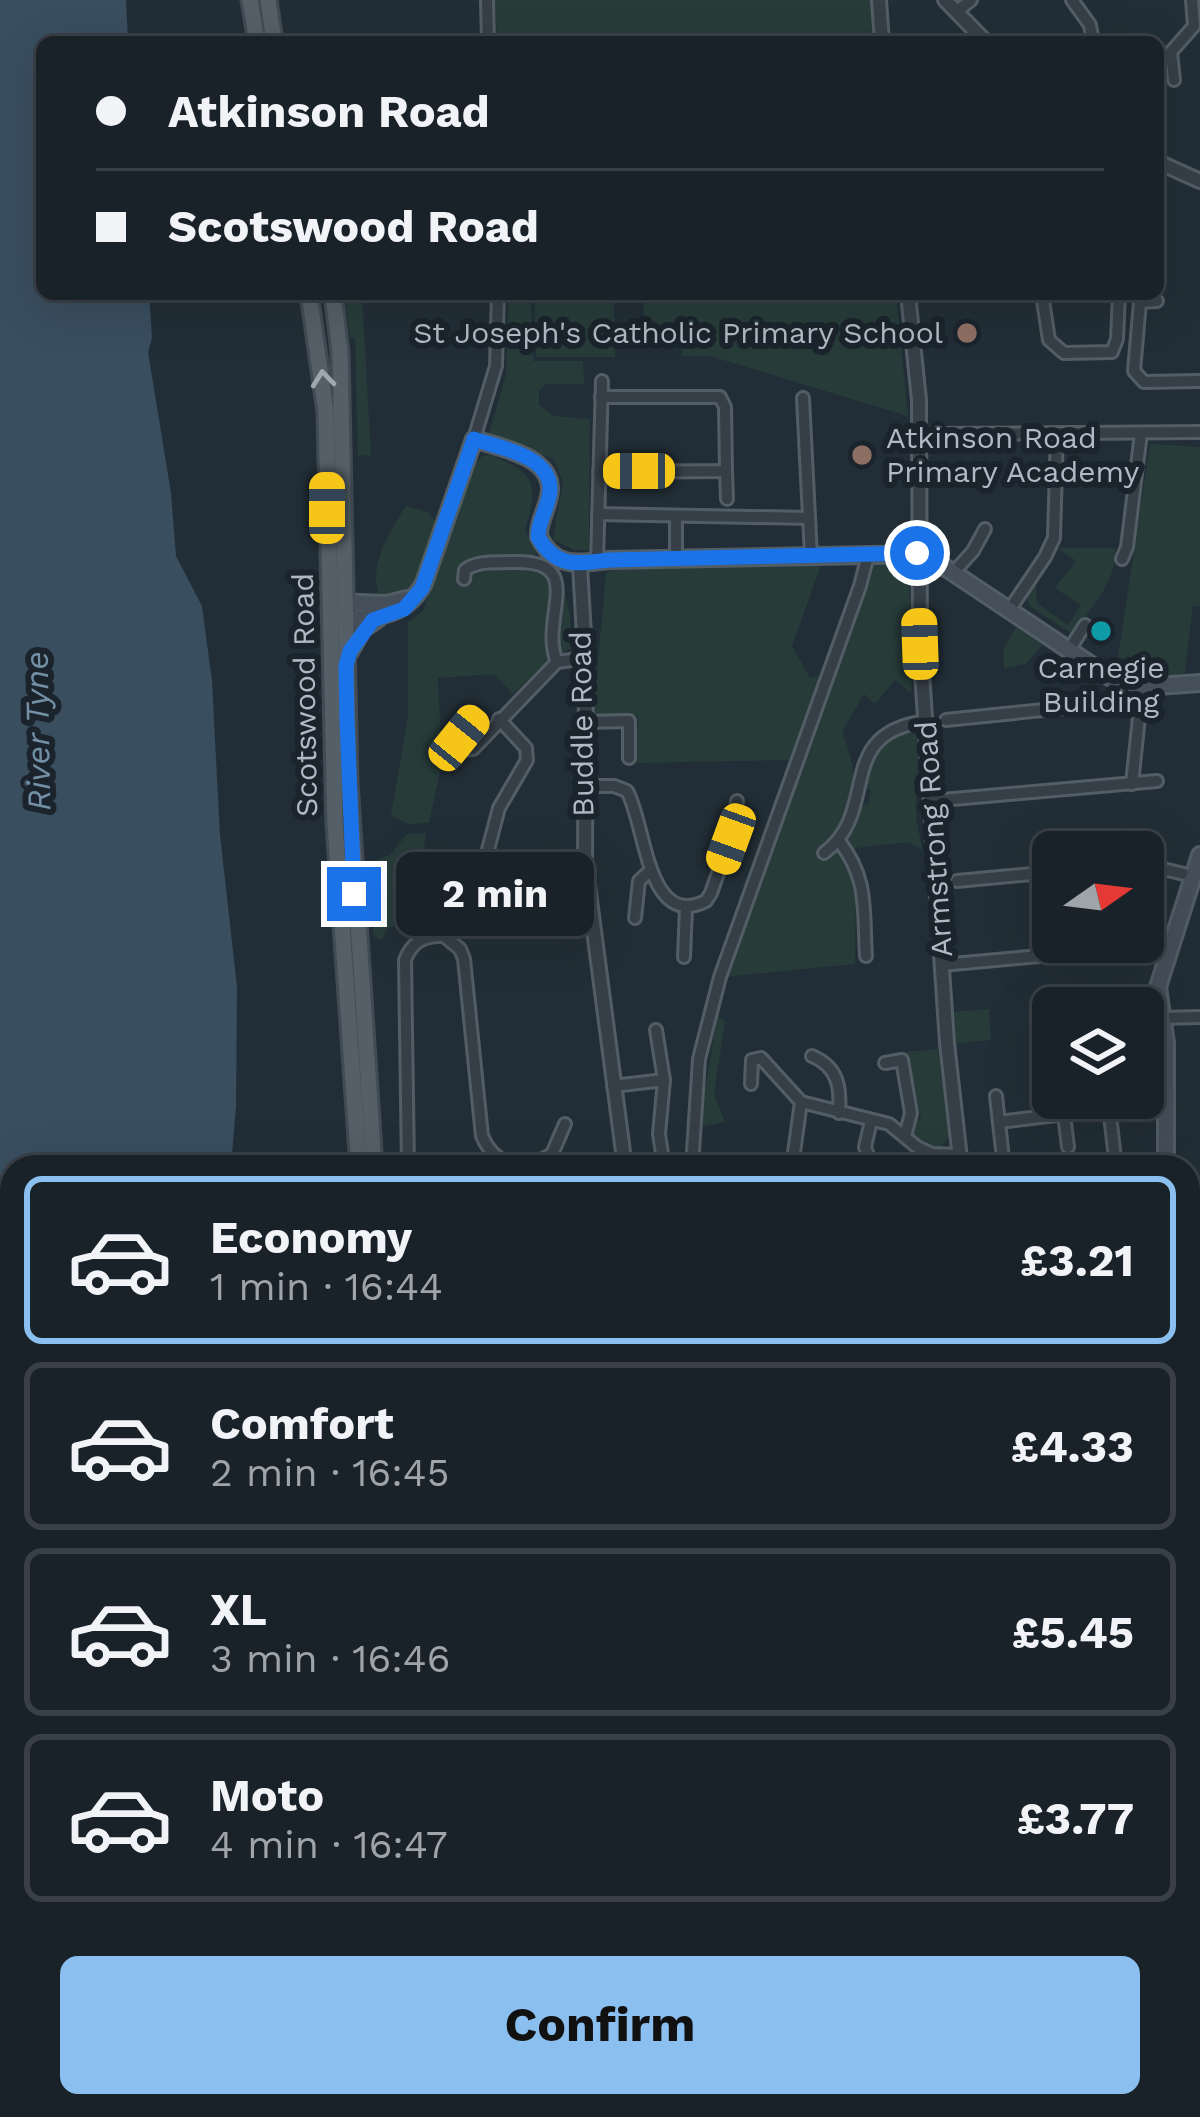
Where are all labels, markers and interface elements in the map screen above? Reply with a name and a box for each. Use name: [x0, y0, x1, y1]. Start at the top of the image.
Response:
text: Atkinson Road: [168, 85, 490, 138]
text: Scotswood Road: [168, 200, 539, 253]
place label: St Joseph's Catholic Primary School: [413, 315, 943, 350]
marker: St Joseph's Catholic Primary School: [954, 320, 980, 346]
one-way arrow: [310, 369, 336, 389]
place label: Atkinson Road Primary Academy: [886, 420, 1140, 489]
marker: Atkinson Road Primary Academy: [849, 442, 875, 468]
car: [603, 453, 675, 489]
car: [309, 472, 345, 544]
route start: [890, 526, 944, 580]
street label: Scotswood Road: [285, 573, 324, 817]
car: [901, 607, 939, 681]
marker: Carnegie Building: [1088, 618, 1114, 644]
street label: Buddle Road: [562, 631, 601, 817]
place label: Carnegie Building: [1038, 650, 1164, 719]
water label: River Tyne: [17, 651, 58, 811]
car: [422, 699, 496, 777]
street label: Armstrong Road: [908, 720, 959, 958]
car: [702, 799, 760, 879]
north arrow: [1032, 831, 1164, 963]
map controls: [1032, 831, 1164, 1119]
callout: 2 min: [396, 852, 594, 936]
route end: [327, 867, 381, 921]
text: 2 min: [442, 871, 548, 916]
button: layers: [1032, 987, 1164, 1119]
icon: car: [66, 1206, 174, 1314]
text: Economy: [210, 1211, 412, 1264]
text: £3.21: [1020, 1234, 1134, 1287]
text: 1 min · 16:44: [210, 1264, 443, 1309]
icon: car: [66, 1392, 174, 1500]
text: Comfort: [210, 1397, 394, 1450]
text: £4.33: [1011, 1420, 1134, 1473]
text: 2 min · 16:45: [210, 1450, 449, 1495]
icon: car: [66, 1578, 174, 1686]
text: XL: [210, 1583, 267, 1636]
text: £5.45: [1012, 1606, 1134, 1659]
text: 3 min · 16:46: [210, 1636, 450, 1681]
icon: car: [66, 1764, 174, 1872]
text: Moto: [210, 1769, 324, 1822]
text: £3.77: [1017, 1792, 1134, 1845]
text: 4 min · 16:47: [210, 1822, 448, 1867]
button: Confirm: [60, 1956, 1140, 2094]

